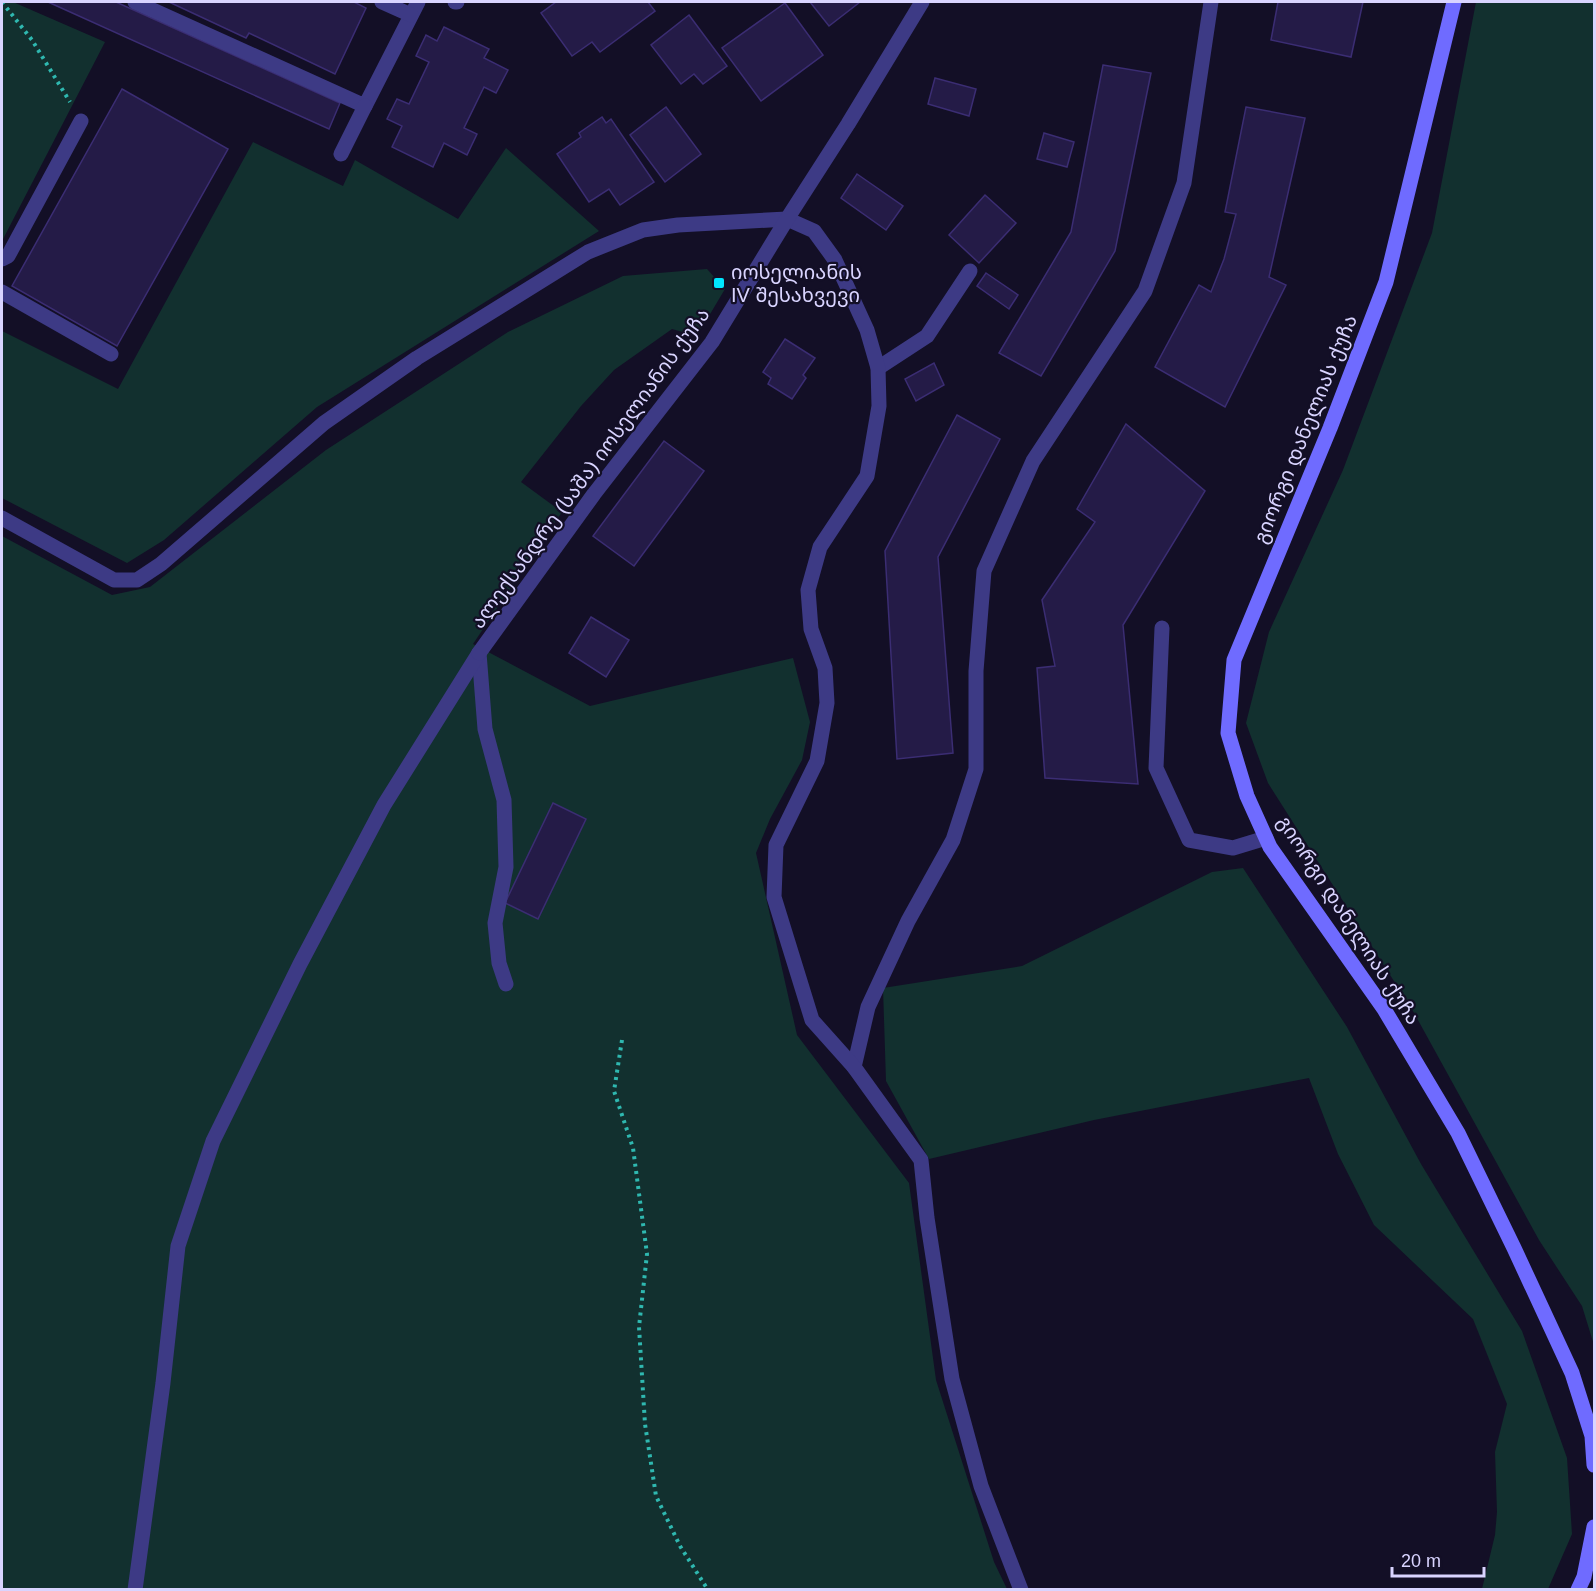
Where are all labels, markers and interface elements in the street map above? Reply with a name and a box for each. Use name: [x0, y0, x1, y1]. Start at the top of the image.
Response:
place label: იოსელიანის IV შესახვევი: [731, 261, 862, 307]
marker: იოსელიანის IV შესახვევი: [712, 276, 726, 290]
street label: ალექსანდრე (საშა) იოსელიანის ქუჩა: [466, 304, 715, 634]
street label: გიორგი დანელიას ქუჩა: [1249, 312, 1363, 547]
street label: გიორგი დანელიას ქუჩა: [1272, 812, 1425, 1030]
scale bar: [1392, 1540, 1484, 1578]
text: 20 m: [1401, 1551, 1441, 1571]

